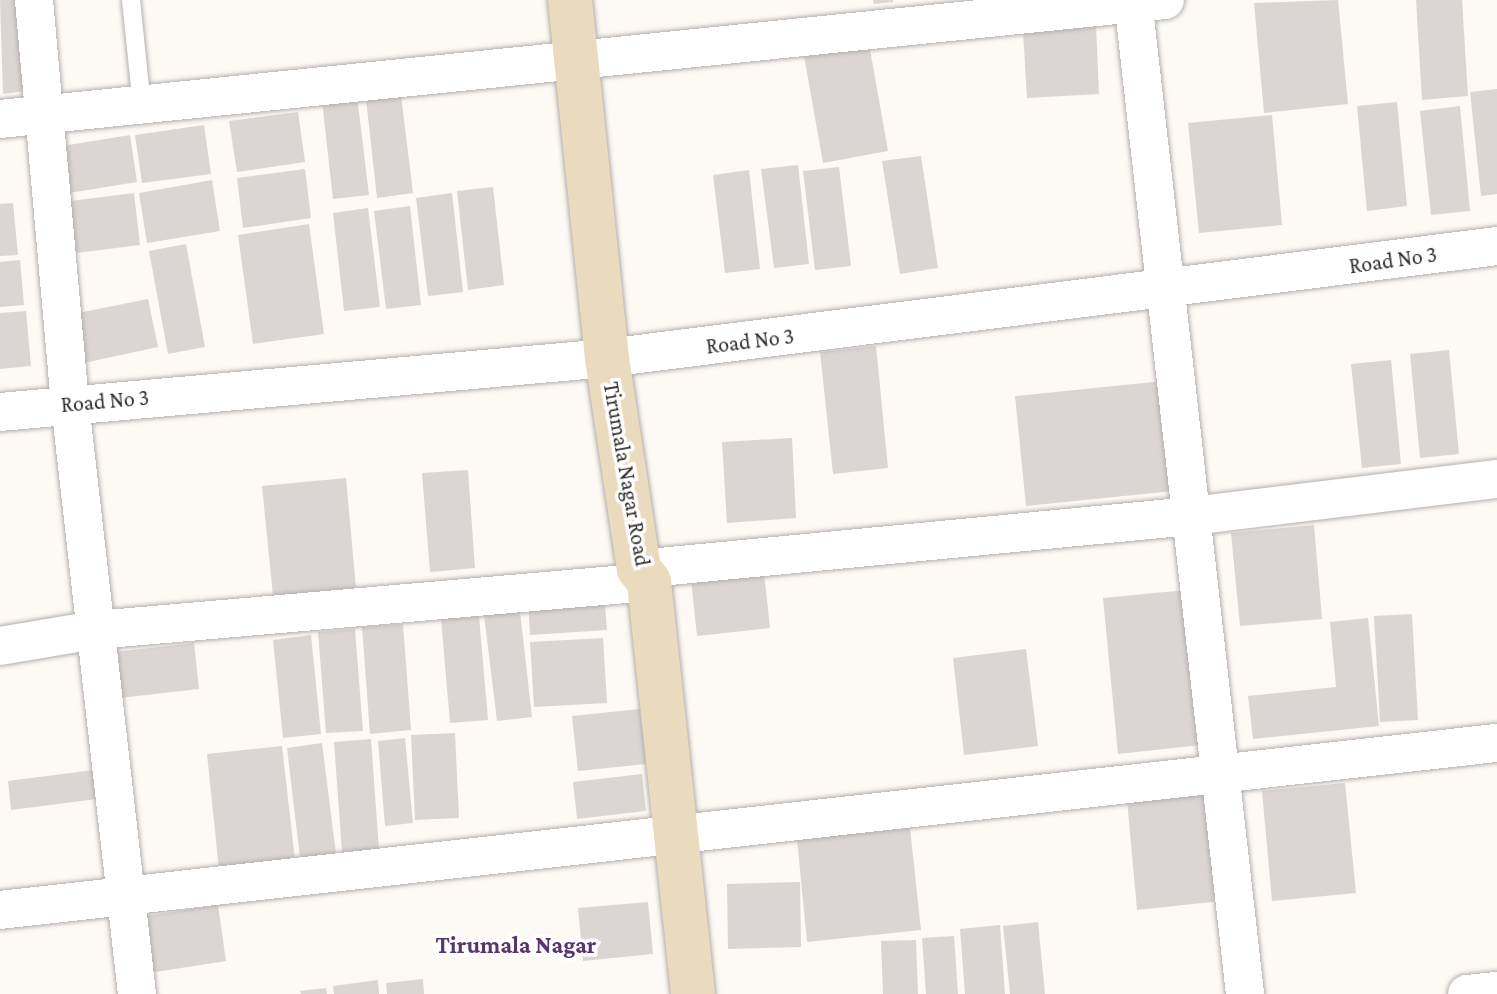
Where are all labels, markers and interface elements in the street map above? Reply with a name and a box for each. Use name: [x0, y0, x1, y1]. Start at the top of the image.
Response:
street label: Road No 3: [1347, 241, 1439, 279]
street label: Road No 3: [704, 323, 796, 359]
street label: Tirumala Nagar Road: [598, 380, 656, 568]
street label: Road No 3: [60, 384, 150, 418]
district label: Tirumala Nagar: [436, 931, 596, 959]

